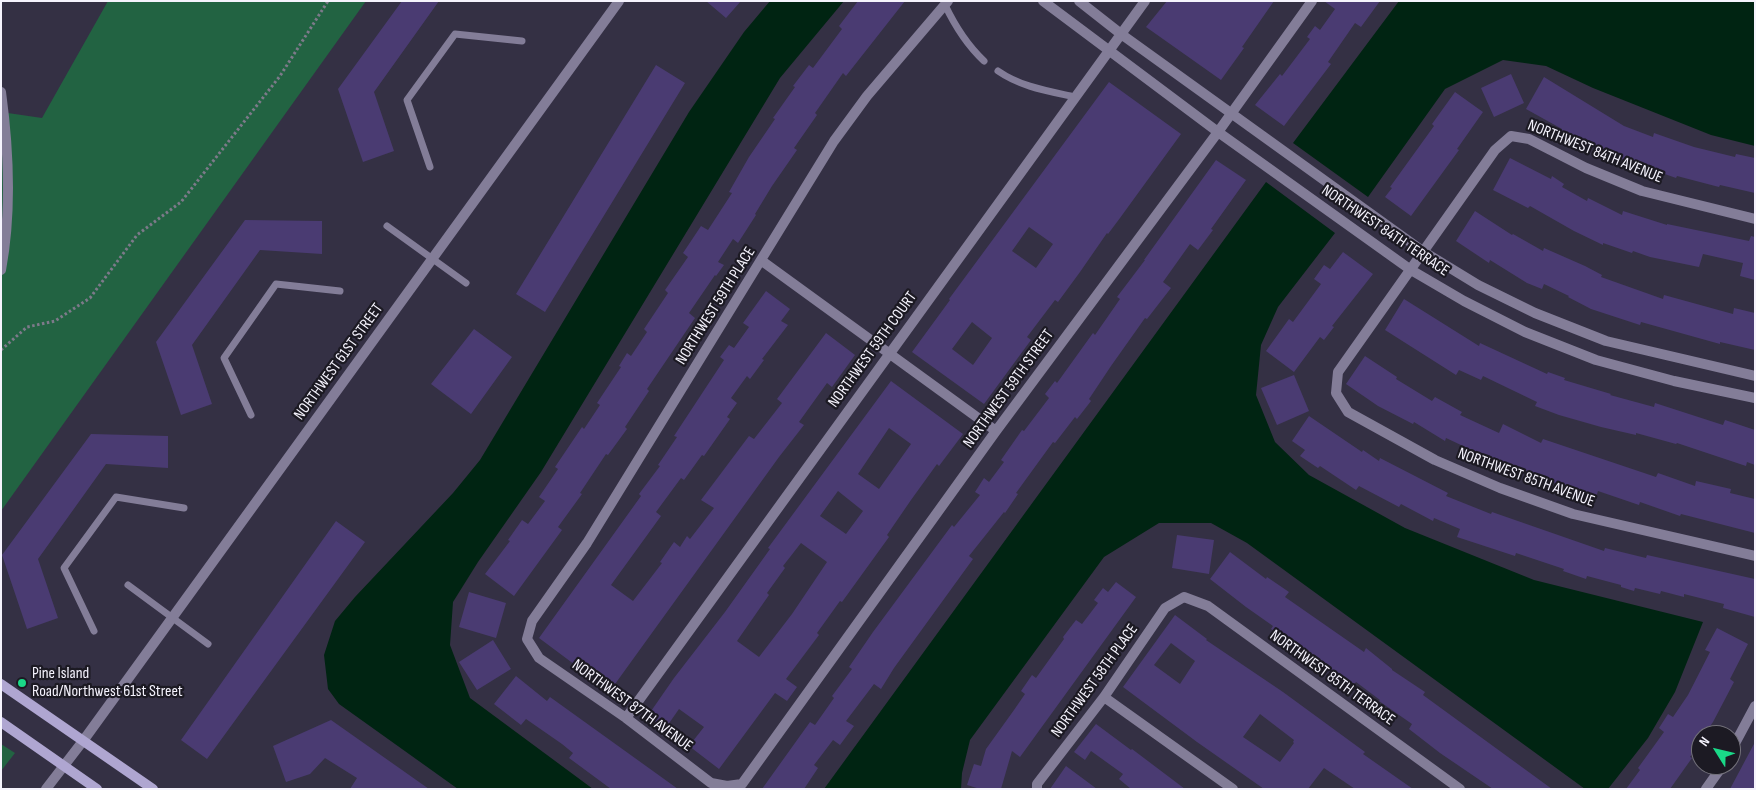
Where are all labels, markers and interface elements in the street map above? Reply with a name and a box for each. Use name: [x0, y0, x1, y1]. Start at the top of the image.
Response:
street label: NORTHWEST 84TH AVENUE: [1525, 116, 1665, 188]
street label: NORTHWEST 84TH TERRACE: [1318, 181, 1452, 281]
street label: NORTHWEST 59TH PLACE: [672, 244, 760, 368]
street label: NORTHWEST 59TH COURT: [825, 288, 921, 412]
street label: NORTHWEST 61ST STREET: [290, 300, 388, 424]
street label: NORTHWEST 59TH STREET: [960, 326, 1058, 452]
street label: NORTHWEST 85TH AVENUE: [1455, 444, 1597, 512]
street label: NORTHWEST 58TH PLACE: [1048, 621, 1142, 741]
street label: NORTHWEST 85TH TERRACE: [1266, 626, 1398, 730]
street label: NORTHWEST 87TH AVENUE: [568, 656, 696, 756]
place label: Pine Island Road/Northwest 61st Street: [32, 664, 183, 702]
marker: Pine Island Road/Northwest 61st Street: [16, 677, 28, 689]
north arrow: [1691, 725, 1741, 775]
text: N: [1695, 733, 1713, 750]

